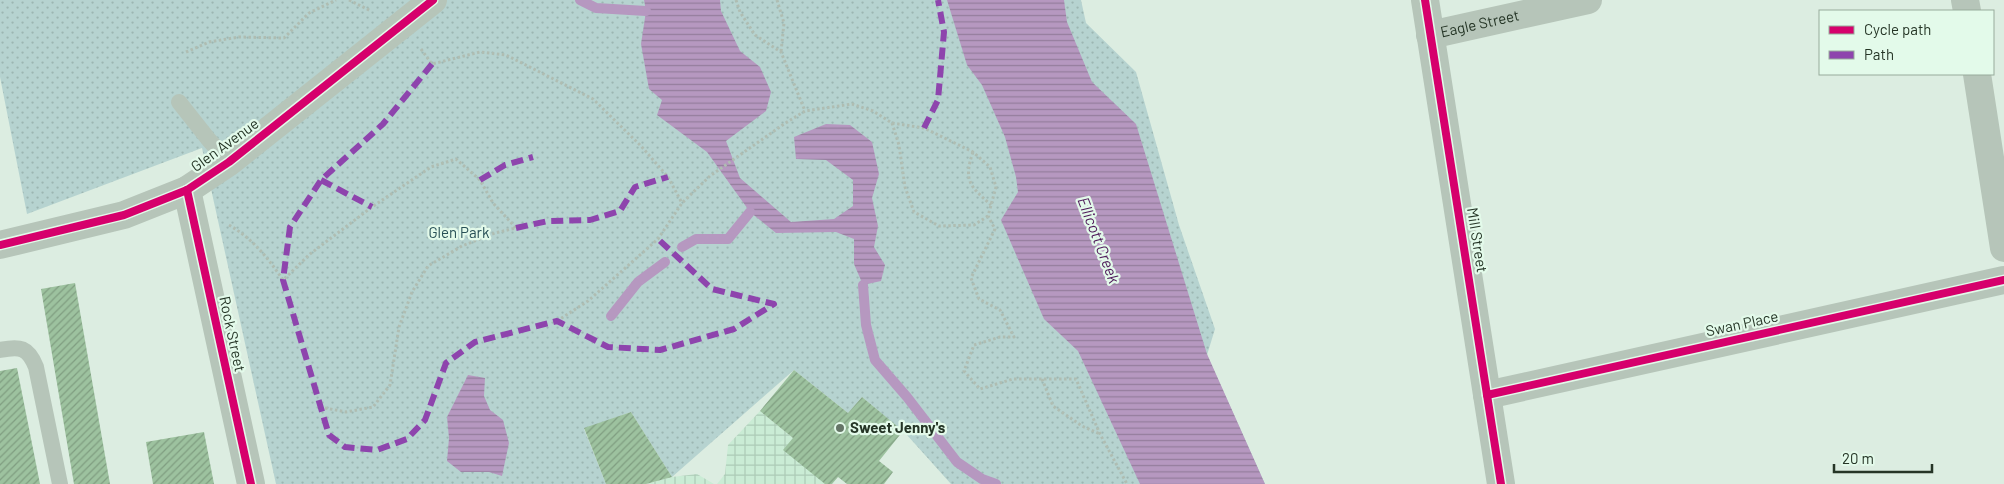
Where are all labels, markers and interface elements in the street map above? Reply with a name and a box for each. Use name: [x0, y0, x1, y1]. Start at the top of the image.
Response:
street label: Eagle Street: [1438, 6, 1521, 40]
legend: [1819, 10, 1994, 75]
text: Cycle path: [1864, 20, 1931, 38]
text: Path: [1864, 45, 1894, 63]
street label: Glen Avenue: [187, 114, 262, 175]
water label: Ellicott Creek: [1074, 194, 1125, 286]
street label: Mill Street: [1464, 206, 1492, 274]
park label: Glen Park: [428, 223, 490, 241]
street label: Rock Street: [216, 294, 250, 373]
street label: Swan Place: [1704, 307, 1780, 340]
place label: Sweet Jenny's: [850, 418, 946, 436]
marker: Sweet Jenny's: [834, 422, 846, 434]
scale bar: [1834, 442, 1932, 474]
text: 20 m: [1842, 449, 1874, 467]

